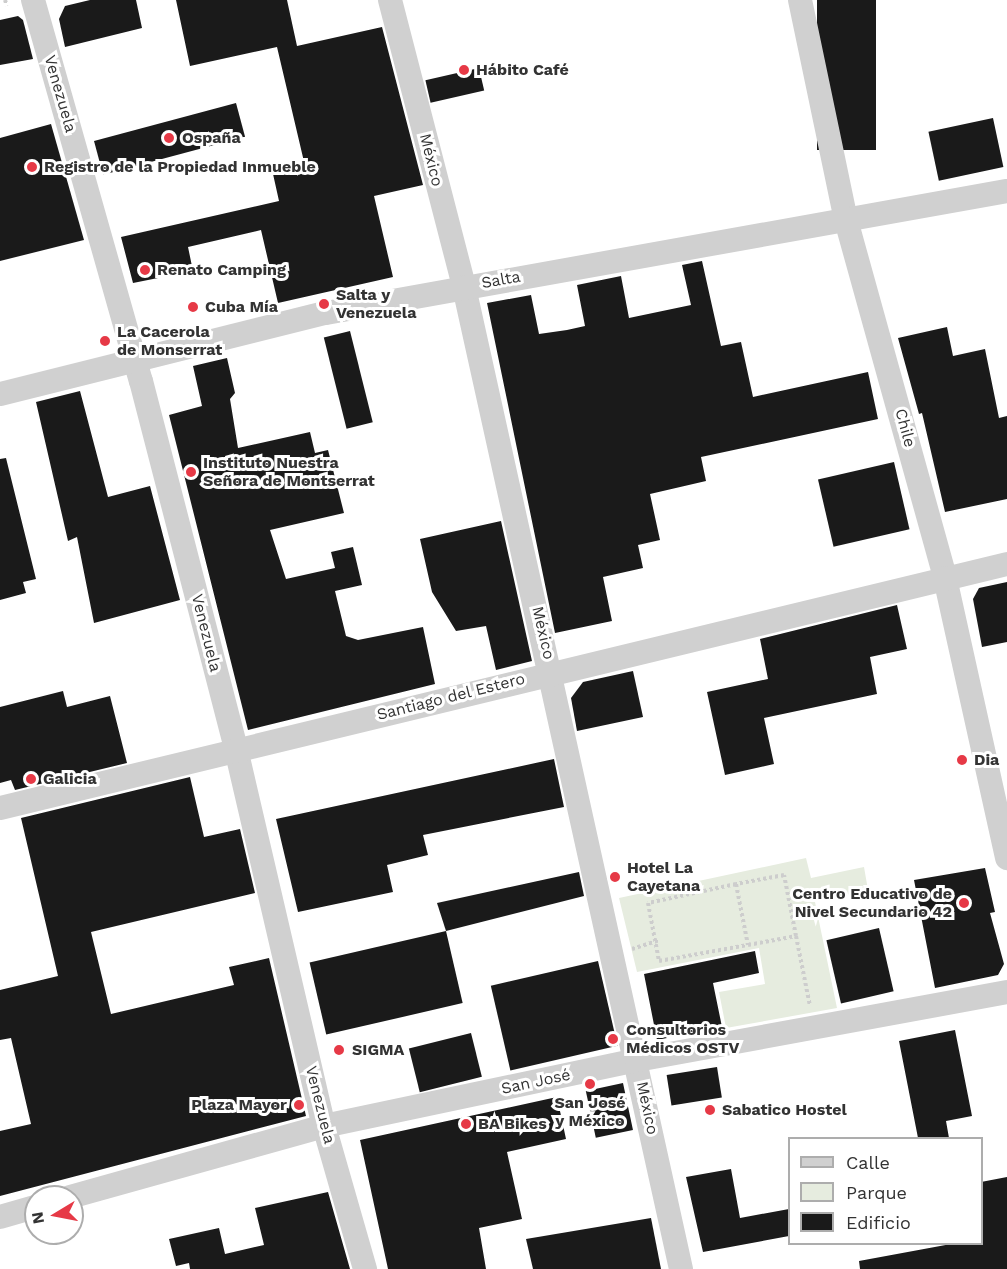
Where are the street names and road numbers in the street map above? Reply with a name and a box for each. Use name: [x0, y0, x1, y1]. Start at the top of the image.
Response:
street label: Venezuela: [40, 53, 80, 135]
street label: México: [415, 132, 447, 188]
street label: Salta: [480, 267, 522, 293]
street label: Chile: [891, 407, 919, 449]
street label: Venezuela: [187, 592, 225, 674]
street label: México: [528, 605, 558, 661]
street label: Santiago del Estero: [375, 669, 527, 725]
street label: Venezuela: [301, 1064, 339, 1146]
street label: San José: [499, 1065, 573, 1099]
street label: México: [632, 1080, 662, 1136]

